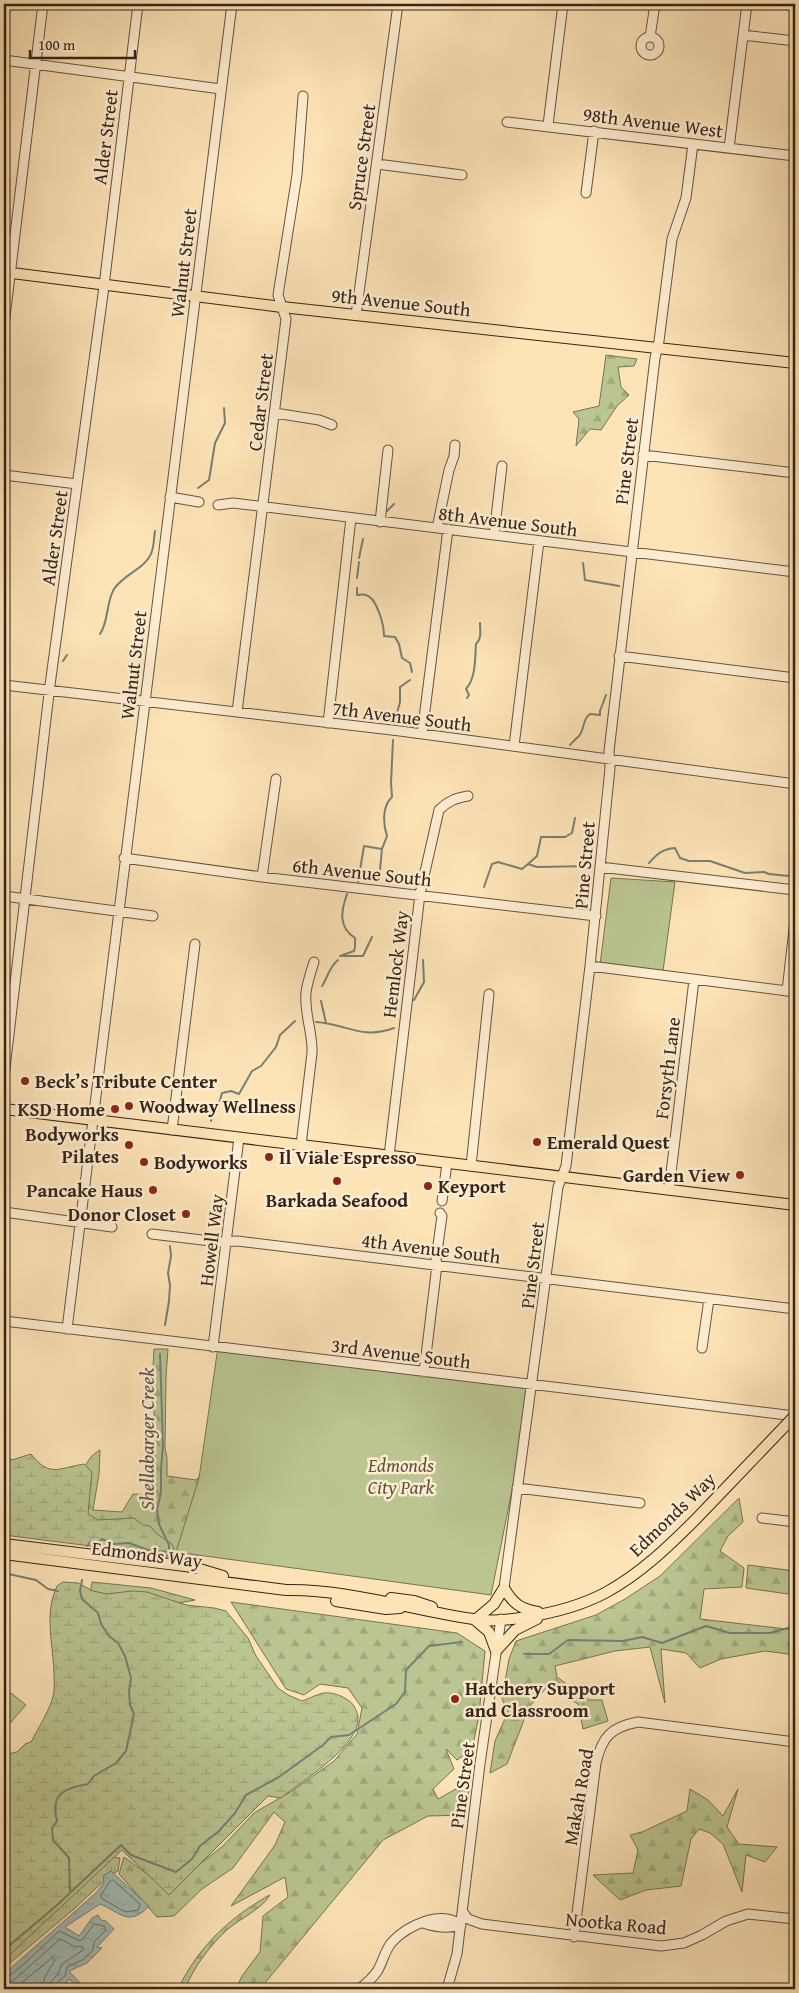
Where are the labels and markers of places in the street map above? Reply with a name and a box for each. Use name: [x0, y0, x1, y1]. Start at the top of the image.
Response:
place label: Beck’s Tribute Center: [35, 1067, 217, 1095]
marker: Beck’s Tribute Center: [19, 1075, 31, 1087]
place label: Woodway Wellness: [139, 1092, 296, 1120]
place label: KSD Home: [18, 1095, 105, 1123]
marker: Woodway Wellness: [123, 1100, 135, 1112]
marker: KSD Home: [109, 1103, 121, 1115]
place label: Bodyworks Pilates: [25, 1120, 119, 1170]
place label: Emerald Quest: [547, 1128, 670, 1156]
marker: Emerald Quest: [531, 1136, 543, 1148]
marker: Bodyworks Pilates: [123, 1139, 135, 1151]
place label: Il Viale Espresso: [279, 1143, 417, 1171]
place label: Bodyworks: [154, 1148, 248, 1176]
marker: Il Viale Espresso: [263, 1151, 275, 1163]
marker: Bodyworks: [138, 1156, 150, 1168]
place label: Garden View: [623, 1161, 730, 1189]
marker: Garden View: [734, 1169, 746, 1181]
place label: Keyport: [438, 1172, 507, 1200]
marker: Barkada Seafood: [331, 1175, 343, 1187]
place label: Pancake Haus: [27, 1176, 143, 1204]
marker: Keyport: [422, 1180, 434, 1192]
marker: Pancake Haus: [147, 1184, 159, 1196]
place label: Barkada Seafood: [266, 1186, 408, 1214]
place label: Donor Closet: [68, 1200, 177, 1228]
marker: Donor Closet: [180, 1208, 192, 1220]
place label: Hatchery Support and Classroom: [465, 1674, 616, 1724]
marker: Hatchery Support and Classroom: [449, 1693, 461, 1705]

